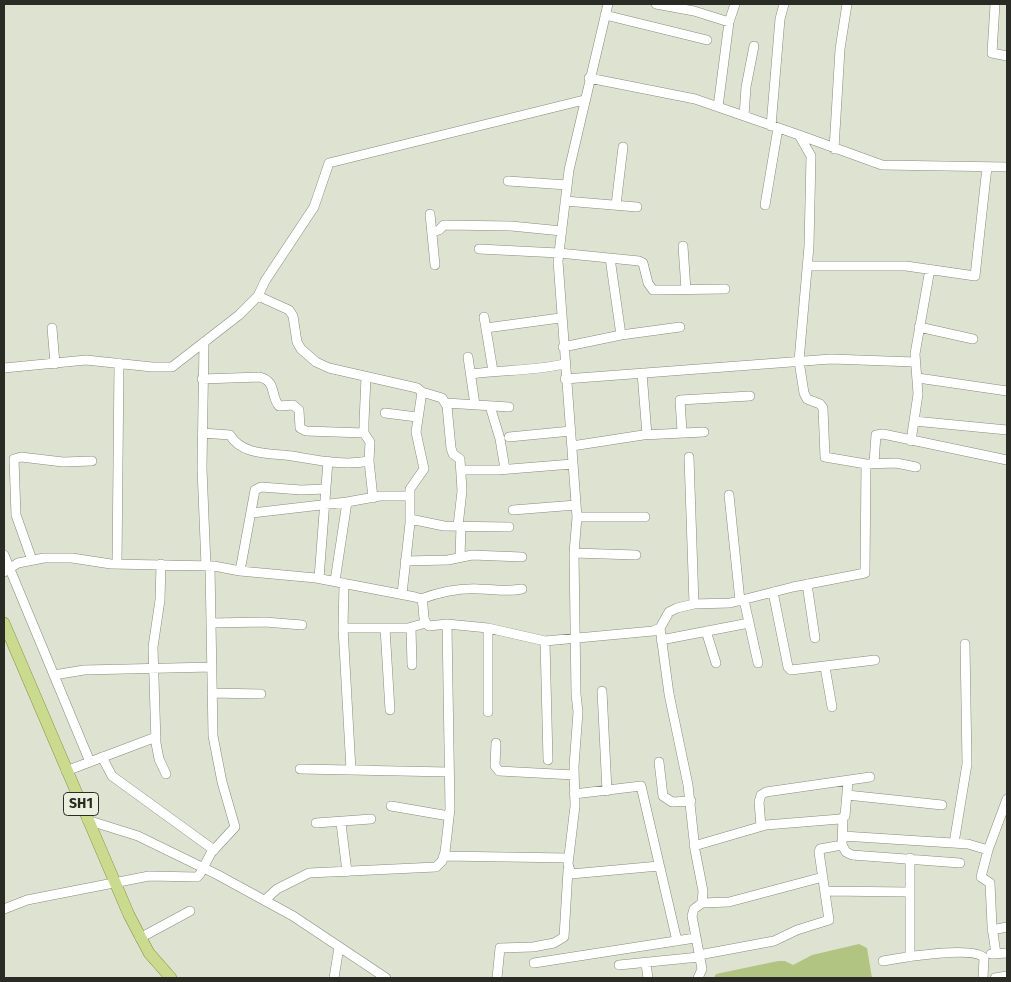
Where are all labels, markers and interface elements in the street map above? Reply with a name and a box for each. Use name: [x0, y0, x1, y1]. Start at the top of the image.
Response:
road number: SH1: [64, 792, 98, 816]

